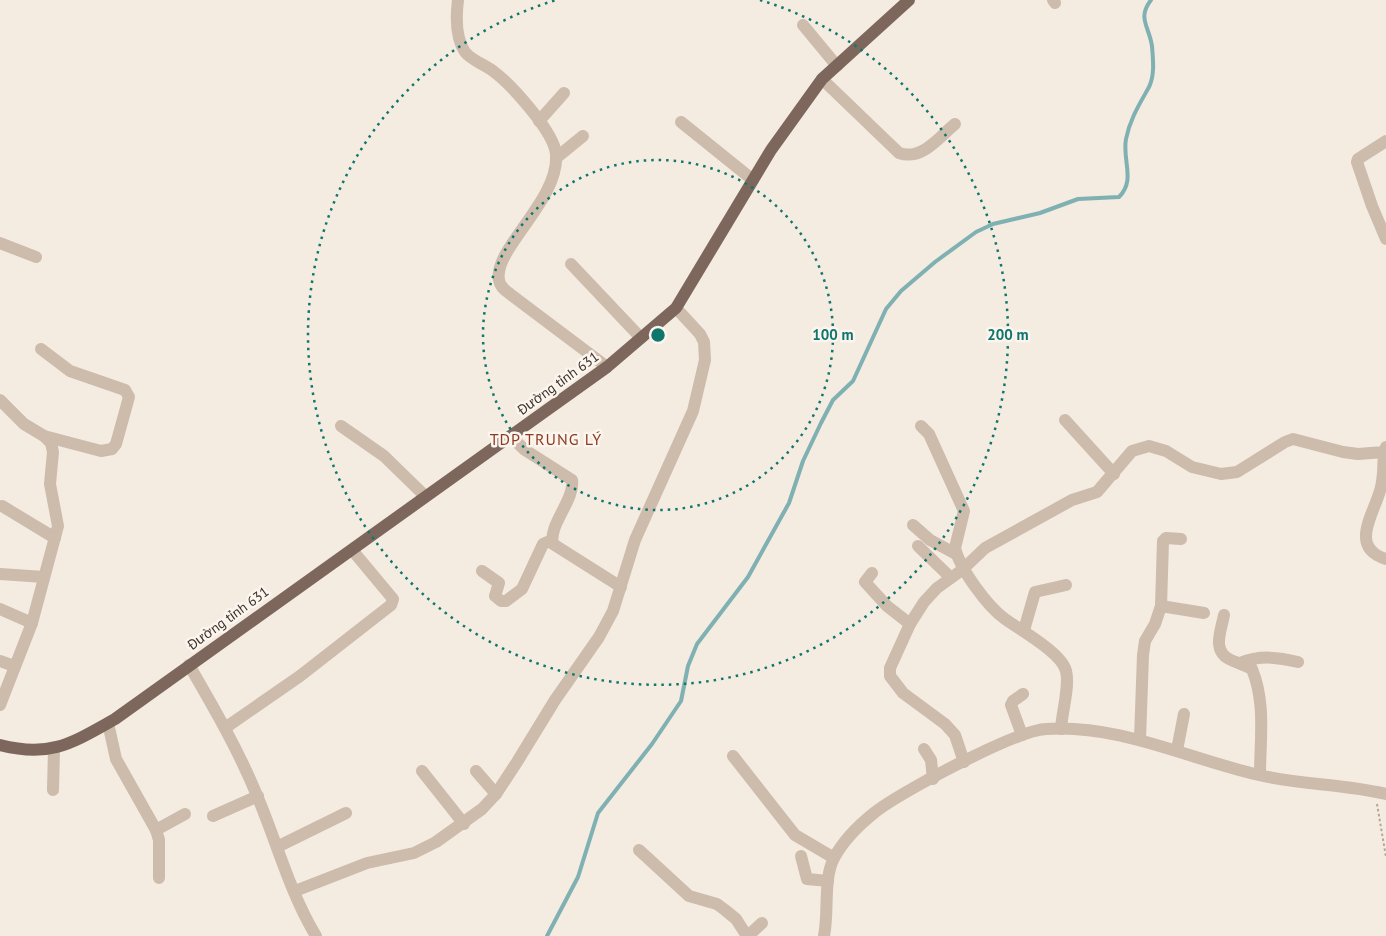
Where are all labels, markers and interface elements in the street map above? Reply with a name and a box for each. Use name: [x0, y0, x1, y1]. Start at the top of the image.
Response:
text: 100 m: [812, 325, 854, 344]
text: 200 m: [987, 325, 1029, 344]
centre of rings: [649, 326, 667, 344]
street label: Đường tỉnh 631: [513, 347, 602, 419]
district label: TDP TRUNG LÝ: [490, 429, 602, 449]
street label: Đường tỉnh 631: [183, 582, 272, 654]

